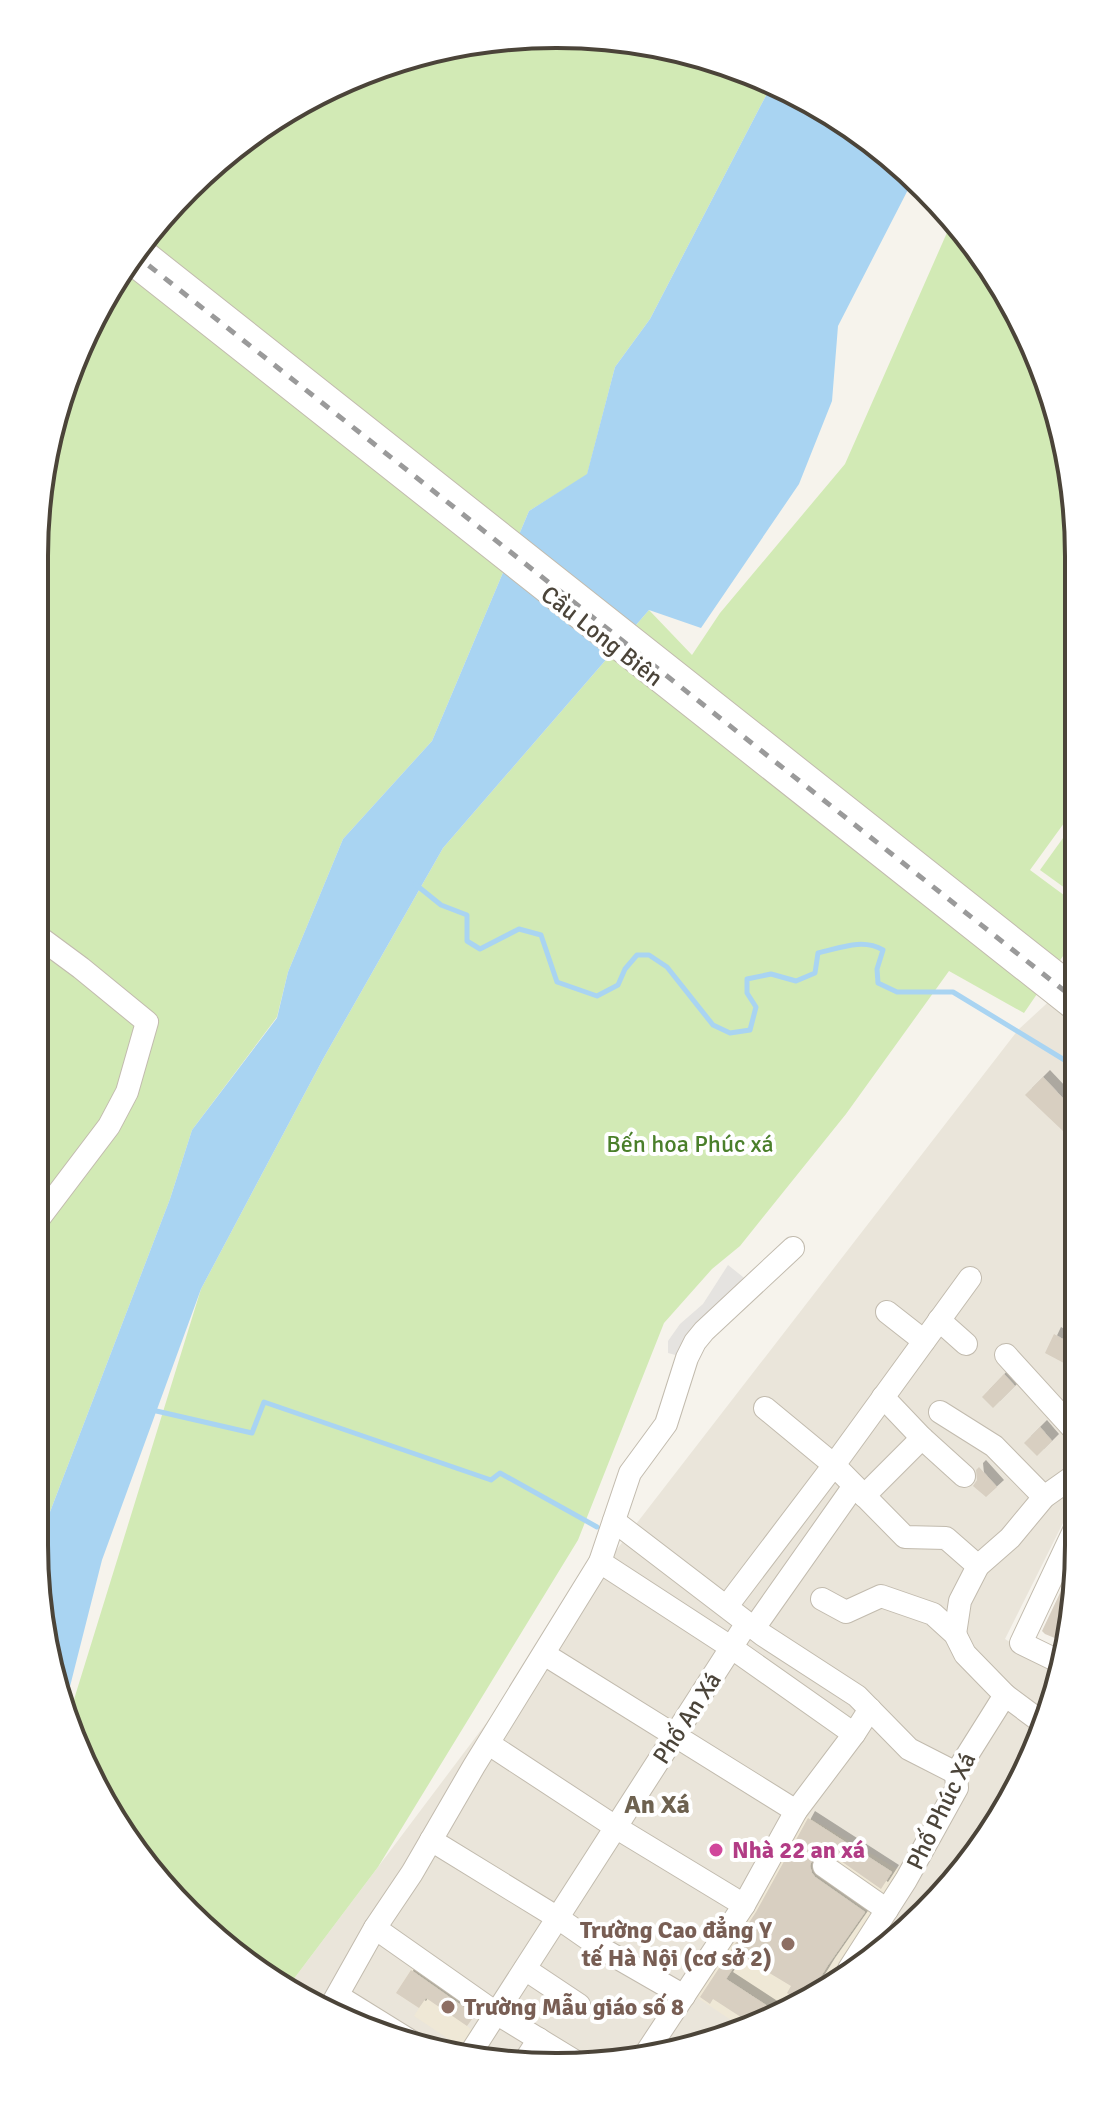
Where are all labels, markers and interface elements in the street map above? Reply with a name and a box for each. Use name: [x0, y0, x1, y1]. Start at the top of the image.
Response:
street label: Cầu Long Biên: [535, 579, 669, 693]
park label: Bến hoa Phúc xá: [606, 1129, 774, 1159]
street label: Phố An Xá: [646, 1666, 728, 1770]
street label: Phố Phúc Xá: [900, 1747, 982, 1875]
district label: An Xá: [624, 1789, 690, 1821]
place label: Nhà 22 an xá: [732, 1835, 865, 1865]
marker: Nhà 22 an xá: [707, 1841, 725, 1859]
place label: Trường Cao đẳng Y tế Hà Nội (cơ sở 2): [580, 1915, 773, 1973]
marker: Trường Cao đẳng Y tế Hà Nội (cơ sở 2): [779, 1935, 797, 1953]
place label: Trường Mẫu giáo số 8: [464, 1992, 684, 2022]
marker: Trường Mẫu giáo số 8: [439, 1998, 457, 2016]

